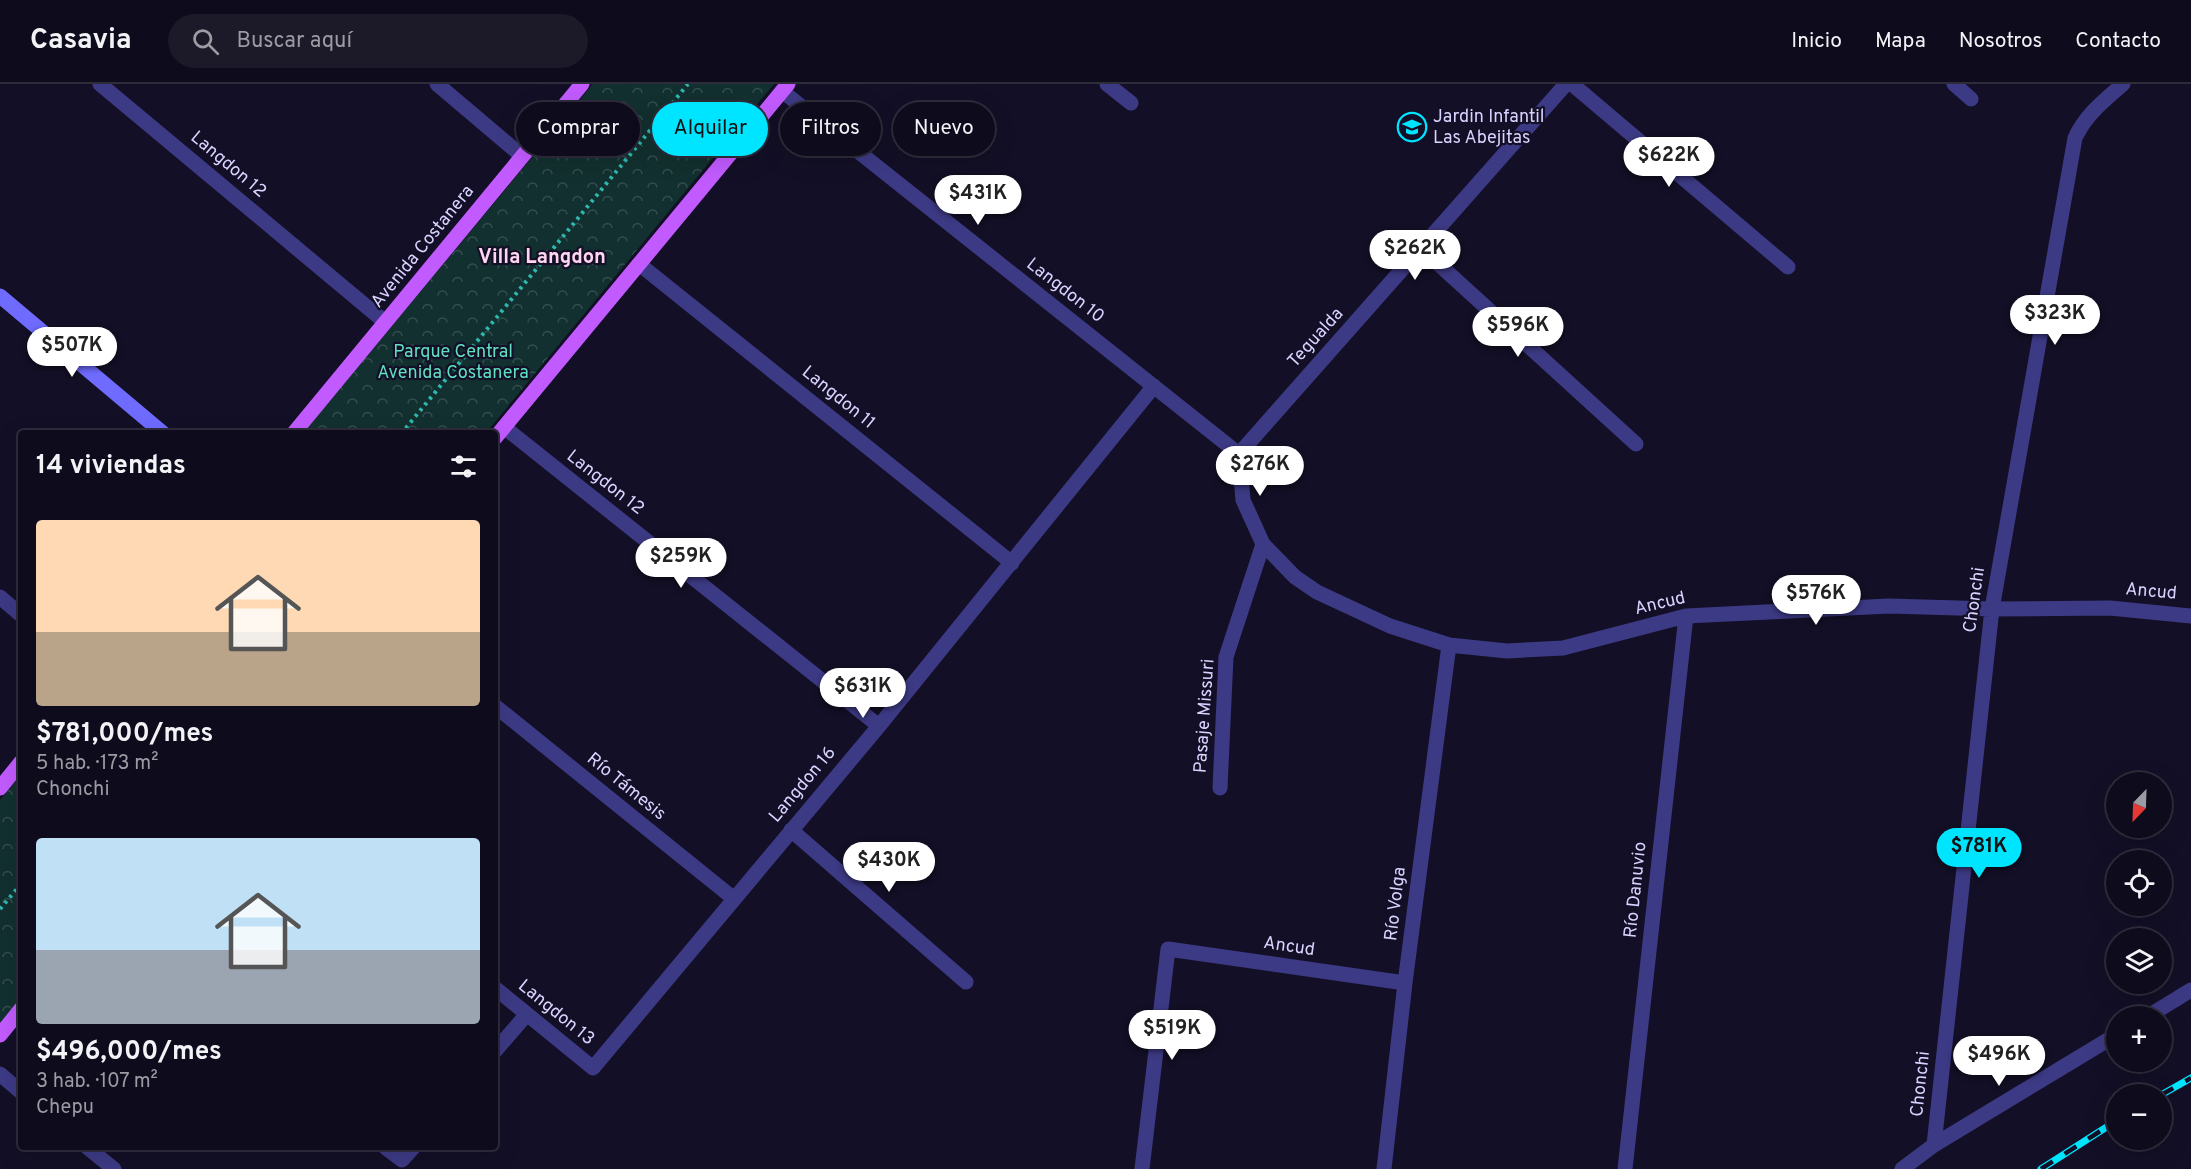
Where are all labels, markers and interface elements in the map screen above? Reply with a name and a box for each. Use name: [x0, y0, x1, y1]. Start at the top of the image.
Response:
search box: [168, 14, 588, 68]
text: Casavia: [30, 23, 132, 59]
icon: search: [189, 25, 222, 58]
text: Buscar aquí: [237, 28, 352, 55]
text: Inicio: [1791, 28, 1842, 55]
text: Mapa: [1875, 28, 1926, 55]
text: Nosotros: [1959, 28, 2042, 55]
text: Contacto: [2075, 28, 2161, 55]
chip: Comprar: [516, 102, 640, 156]
chip: Alquilar: [652, 102, 768, 156]
chip: Filtros: [780, 102, 881, 156]
chip: Nuevo: [893, 102, 995, 156]
place label: Jardin Infantil Las Abejitas: [1433, 106, 1545, 150]
school or university icon: Jardin Infantil Las Abejitas: [1396, 111, 1428, 143]
street label: Langdon 12: [185, 126, 271, 204]
pin: $622K: [1627, 137, 1711, 188]
text: $622K: [1638, 143, 1700, 169]
pin: $431K: [936, 175, 1020, 226]
street label: Avenida Costanera: [366, 181, 480, 313]
text: $431K: [949, 181, 1008, 207]
pin: $262K: [1373, 230, 1457, 281]
text: $262K: [1384, 236, 1446, 262]
district label: Villa Langdon: [478, 245, 606, 271]
street label: Langdon 10: [1021, 253, 1109, 329]
pin: $323K: [2013, 295, 2097, 346]
text: $323K: [2024, 301, 2086, 327]
street label: Tegualda: [1283, 303, 1349, 373]
pin: $596K: [1476, 307, 1560, 358]
text: $596K: [1486, 313, 1550, 339]
pin: $507K: [30, 327, 114, 378]
text: $507K: [41, 333, 103, 359]
park label: Parque Central Avenida Costanera: [377, 341, 529, 385]
street label: Langdon 11: [797, 361, 879, 435]
street label: Langdon 12: [562, 445, 648, 521]
pin: $276K: [1218, 446, 1302, 497]
text: 14 viviendas: [36, 450, 186, 483]
icon: filters: [447, 450, 480, 483]
text: $276K: [1230, 452, 1290, 478]
pin: $259K: [639, 538, 723, 589]
text: $259K: [650, 544, 712, 570]
icon: home: [204, 559, 312, 667]
street label: Chonchi: [1959, 566, 1991, 634]
pin: $576K: [1774, 575, 1858, 626]
street label: Ancud: [2124, 578, 2178, 606]
text: $576K: [1786, 581, 1846, 607]
street label: Ancud: [1632, 587, 1688, 621]
street label: Pasaje Missuri: [1190, 658, 1220, 774]
pin: $631K: [821, 668, 905, 719]
text: $631K: [834, 674, 892, 700]
text: $781,000/mes: [36, 718, 213, 751]
street label: Langdon 16: [765, 742, 841, 828]
street label: Río Támesis: [582, 748, 670, 826]
text: 5 hab. · 173 m²: [36, 751, 158, 777]
north arrow: [2106, 772, 2172, 838]
map controls: [2106, 772, 2172, 1150]
text: Chonchi: [36, 777, 109, 803]
pin: $781K: [1937, 828, 2021, 879]
text: $781K: [1951, 834, 2007, 860]
street label: Río Danuvio: [1620, 841, 1652, 939]
pin: $430K: [847, 842, 931, 893]
text: $430K: [857, 848, 921, 874]
button: locate: [2106, 850, 2172, 916]
street label: Río Volga: [1380, 866, 1412, 942]
icon: home: [204, 877, 312, 985]
button: layers: [2106, 928, 2172, 994]
street label: Ancud: [1262, 932, 1316, 962]
street label: Langdon 13: [513, 975, 599, 1051]
button: +: [2106, 1006, 2172, 1072]
pin: $519K: [1130, 1010, 1214, 1061]
text: $519K: [1143, 1016, 1201, 1042]
text: $496,000/mes: [36, 1036, 222, 1069]
pin: $496K: [1957, 1036, 2041, 1087]
text: $496K: [1967, 1042, 2031, 1068]
street label: Chonchi: [1906, 1050, 1936, 1118]
text: 3 hab. · 107 m²: [36, 1069, 158, 1095]
button: −: [2106, 1084, 2172, 1150]
text: Chepu: [36, 1095, 94, 1121]

